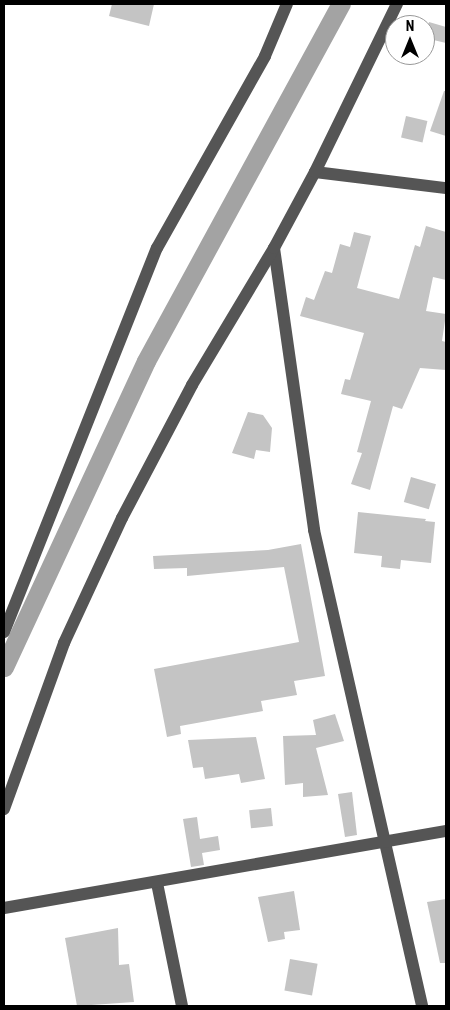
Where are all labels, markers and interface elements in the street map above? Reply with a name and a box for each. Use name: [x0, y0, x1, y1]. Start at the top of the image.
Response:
north arrow: [385, 15, 435, 65]
text: N: [406, 18, 414, 34]

